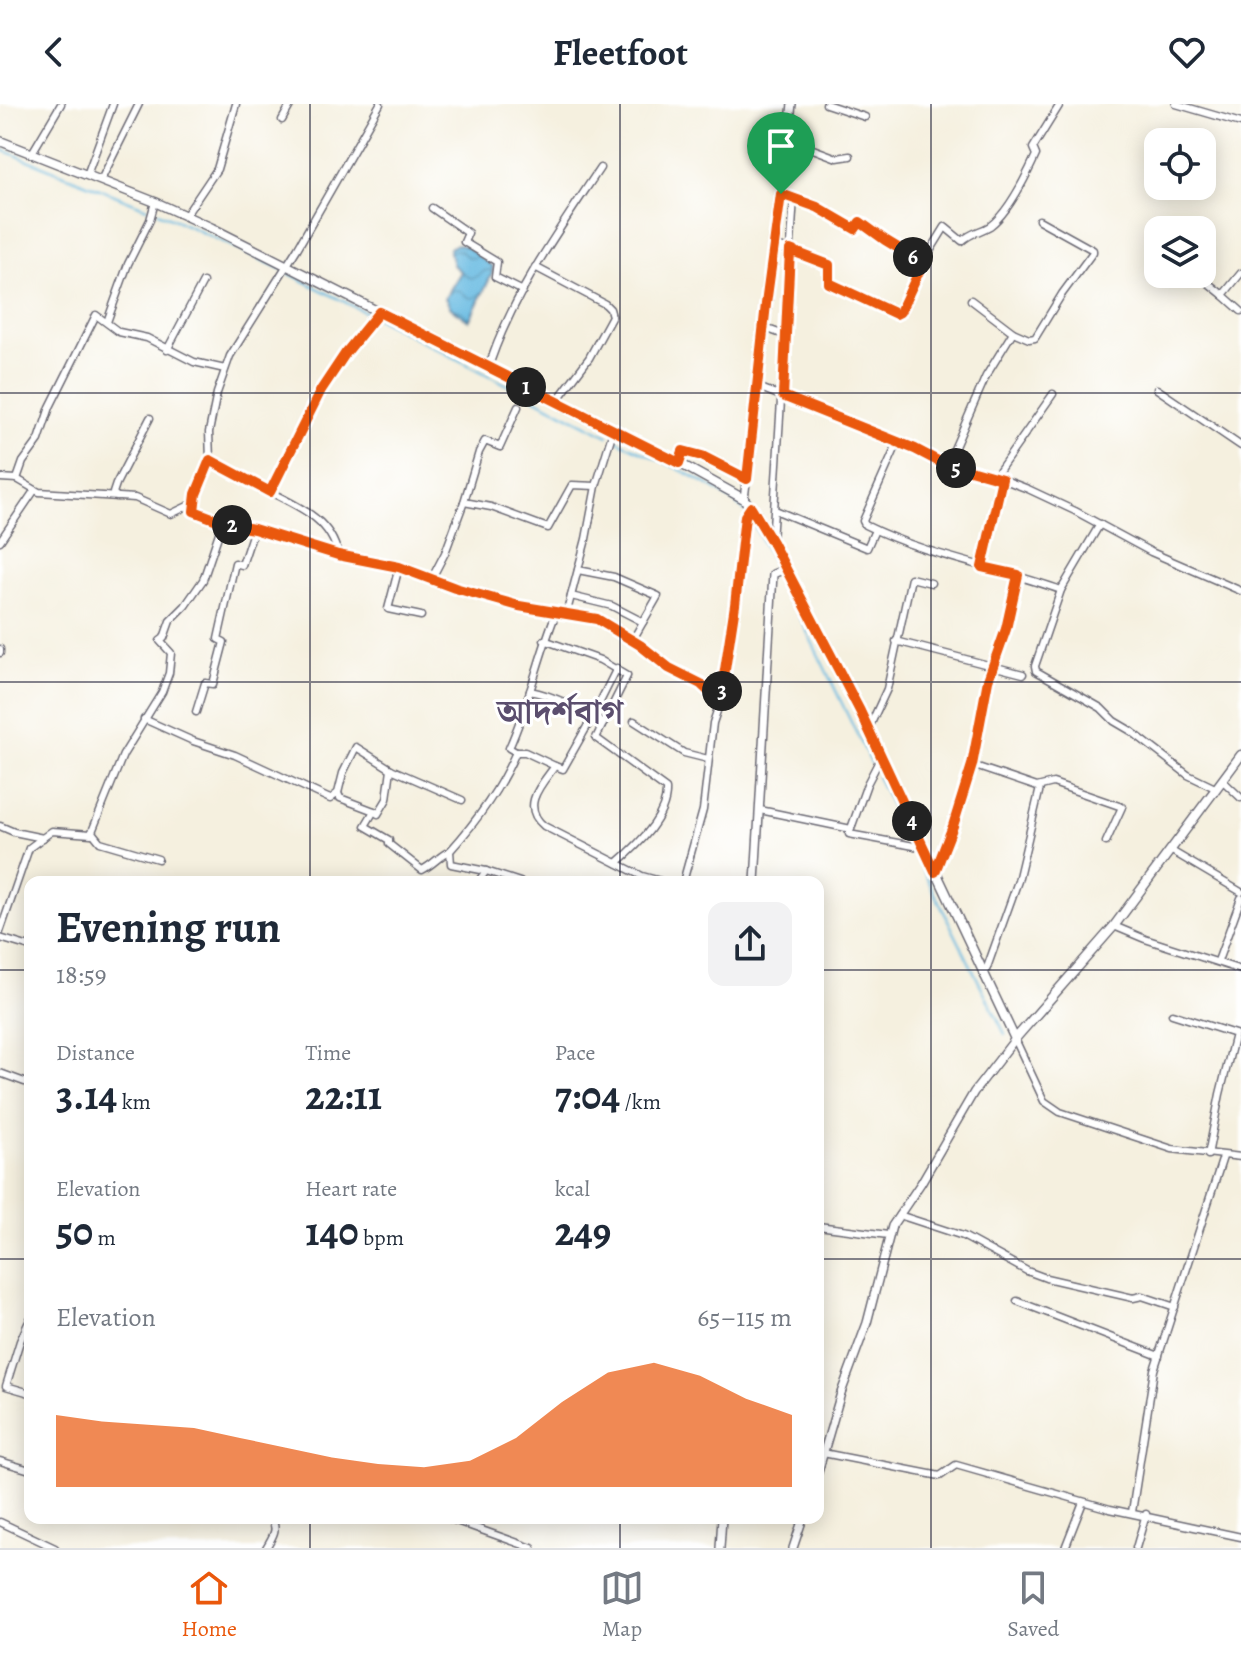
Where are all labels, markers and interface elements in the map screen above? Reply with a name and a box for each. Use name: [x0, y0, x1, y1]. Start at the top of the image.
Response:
text: Fleetfoot: [553, 28, 688, 77]
icon: back: [32, 30, 76, 74]
icon: heart: [1165, 30, 1209, 74]
pin: [747, 112, 815, 194]
icon: arrive: [759, 124, 803, 168]
map controls: [1144, 128, 1216, 288]
button: locate: [1144, 128, 1216, 200]
button: layers: [1144, 216, 1216, 288]
pin: 6: [893, 237, 933, 277]
text: 6: [908, 242, 918, 272]
pin: 1: [506, 367, 546, 407]
text: 1: [522, 372, 530, 402]
pin: 5: [936, 448, 976, 488]
text: 5: [951, 453, 961, 483]
pin: 2: [212, 505, 252, 545]
text: 2: [227, 510, 237, 540]
pin: 3: [702, 671, 742, 711]
text: 3: [717, 676, 727, 706]
district label: আদর্শবাগ: [495, 688, 625, 735]
pin: 4: [892, 801, 932, 841]
text: 4: [907, 806, 917, 836]
text: Evening run: [56, 897, 281, 957]
button: share: [708, 902, 792, 986]
text: 18:59: [56, 957, 107, 992]
text: Distance: [56, 1038, 135, 1068]
text: Time: [305, 1038, 351, 1068]
text: Pace: [555, 1038, 595, 1068]
text: 3.14: [56, 1068, 117, 1123]
text: 22:11: [305, 1068, 382, 1123]
text: 7:04: [555, 1068, 620, 1123]
text: km: [117, 1087, 151, 1117]
text: /km: [620, 1087, 661, 1117]
text: Elevation: [56, 1174, 140, 1204]
text: Heart rate: [305, 1174, 397, 1204]
text: kcal: [555, 1174, 590, 1204]
text: 50: [56, 1204, 93, 1259]
text: 140: [305, 1204, 359, 1259]
text: 249: [555, 1204, 611, 1259]
text: m: [93, 1223, 116, 1253]
text: bpm: [359, 1223, 404, 1253]
text: Elevation: [56, 1300, 156, 1335]
text: 65–115 m: [697, 1300, 792, 1335]
tab: Home: [182, 1566, 237, 1644]
tab: Map: [600, 1566, 644, 1644]
tab: Saved: [1007, 1566, 1059, 1644]

